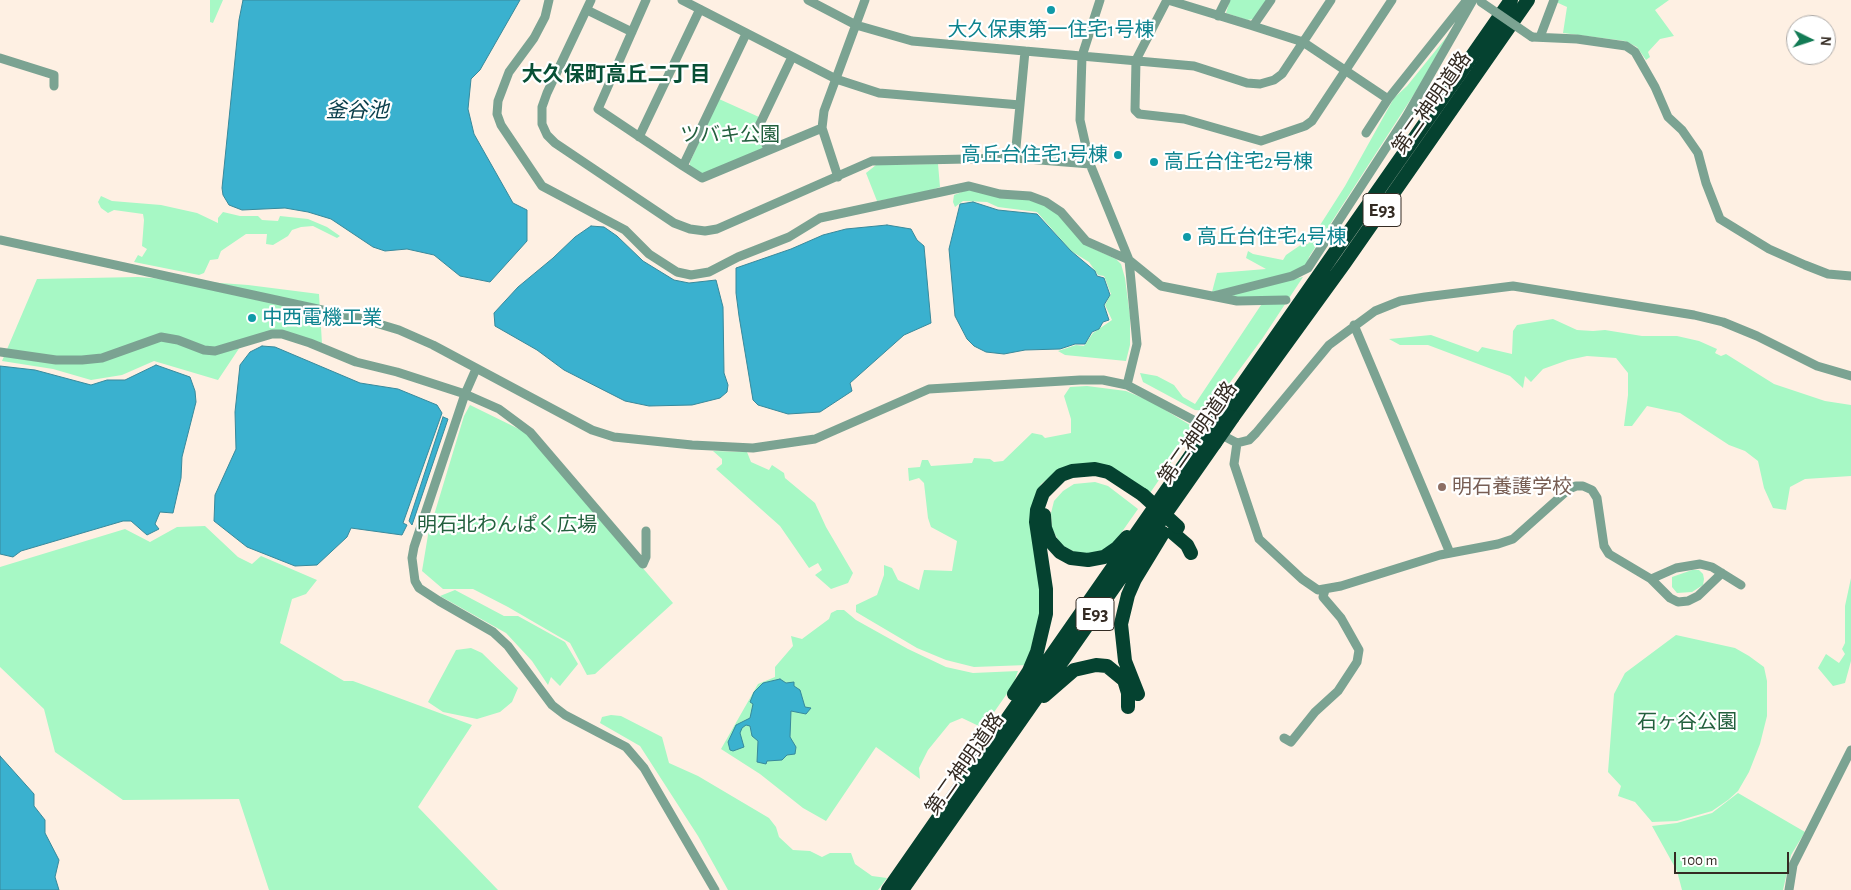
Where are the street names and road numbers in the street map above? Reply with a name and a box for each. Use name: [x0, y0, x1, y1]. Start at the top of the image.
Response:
street label: 第二神明道路: [1388, 47, 1476, 159]
road number: E93: [1363, 194, 1401, 226]
street label: 第二神明道路: [1154, 377, 1242, 489]
road number: E93: [1076, 598, 1114, 630]
street label: 第二神明道路: [921, 708, 1009, 820]

